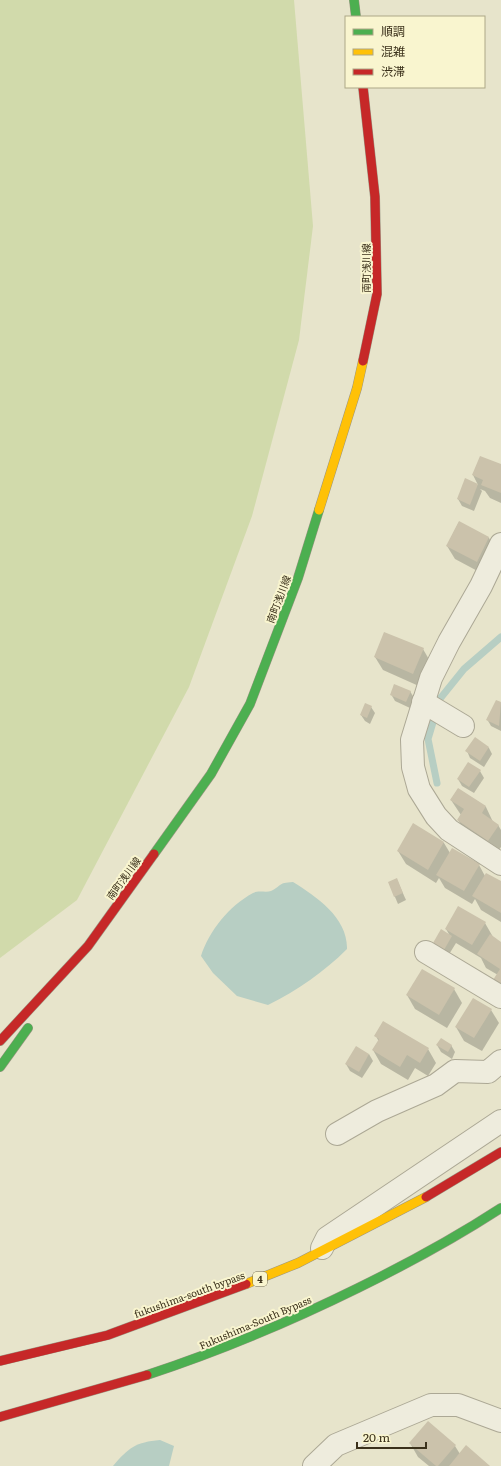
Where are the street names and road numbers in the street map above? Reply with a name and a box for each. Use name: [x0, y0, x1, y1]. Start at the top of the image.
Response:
street label: 南町浅川線: [358, 243, 373, 293]
street label: 南町浅川線: [262, 573, 294, 625]
street label: 南町浅川線: [102, 853, 144, 903]
street label: fukushima-south bypass: [132, 1267, 247, 1321]
road number: 4: [253, 1272, 267, 1286]
street label: Fukushima-South Bypass: [197, 1291, 314, 1352]

